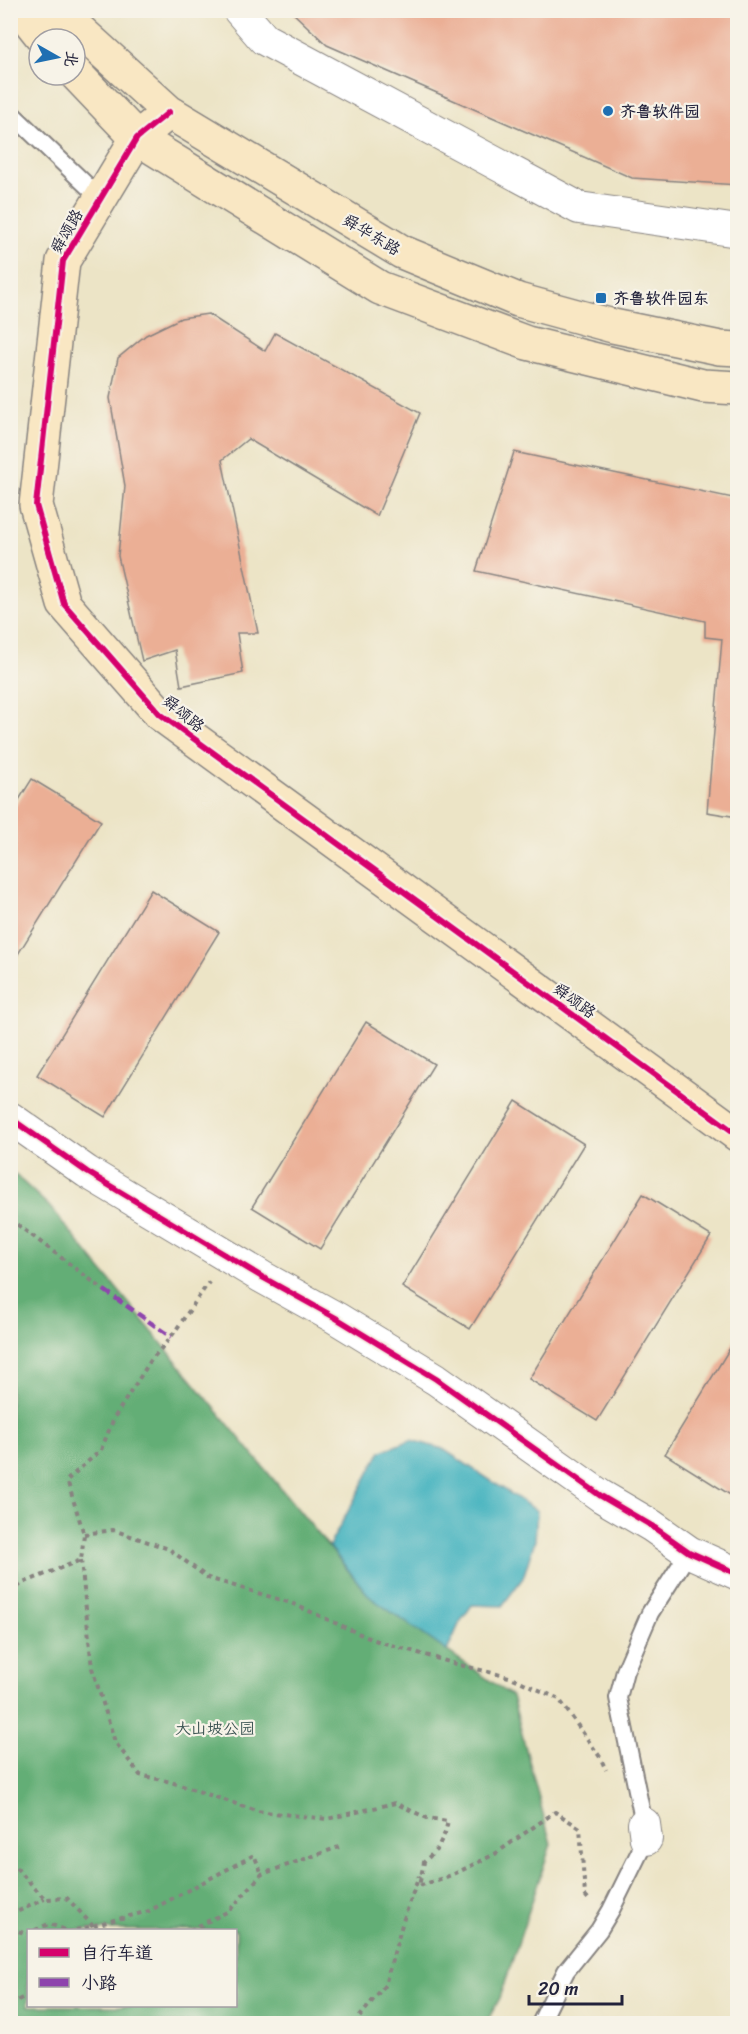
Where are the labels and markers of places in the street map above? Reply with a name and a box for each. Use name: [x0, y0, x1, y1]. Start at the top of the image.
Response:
place label: 齐鲁软件园: [620, 97, 700, 126]
marker: 齐鲁软件园: [601, 104, 615, 118]
place label: 齐鲁软件园东: [613, 284, 709, 313]
marker: 齐鲁软件园东: [594, 291, 608, 305]

